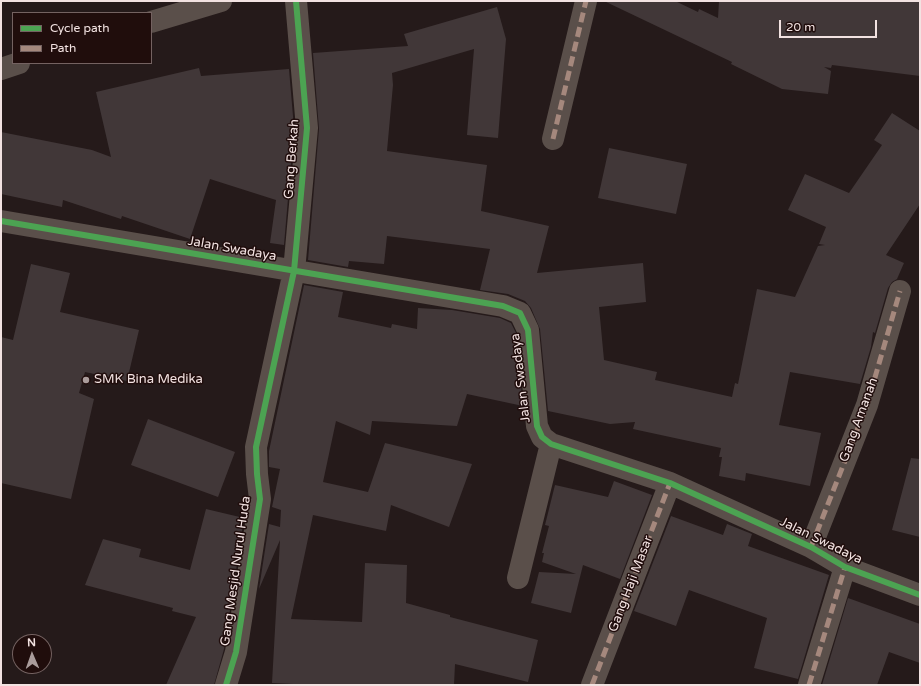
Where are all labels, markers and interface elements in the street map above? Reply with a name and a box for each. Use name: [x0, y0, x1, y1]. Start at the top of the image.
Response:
legend: [12, 12, 152, 64]
scale bar: [781, 12, 879, 38]
text: 20 m: [786, 20, 815, 34]
text: Cycle path: [50, 21, 109, 35]
text: Path: [50, 41, 76, 55]
street label: Gang Berkah: [281, 119, 303, 199]
street label: Jalan Swadaya: [186, 234, 278, 264]
street label: Jalan Swadaya: [508, 332, 534, 424]
place label: SMK Bina Medika: [94, 372, 203, 388]
marker: SMK Bina Medika: [81, 375, 91, 385]
street label: Gang Amanah: [837, 376, 881, 464]
street label: Gang Mesjid Nurul Huda: [218, 495, 254, 647]
street label: Jalan Swadaya: [777, 514, 865, 568]
street label: Gang Haji Masar: [605, 534, 657, 634]
north arrow: [12, 634, 52, 674]
text: N: [27, 636, 36, 649]

